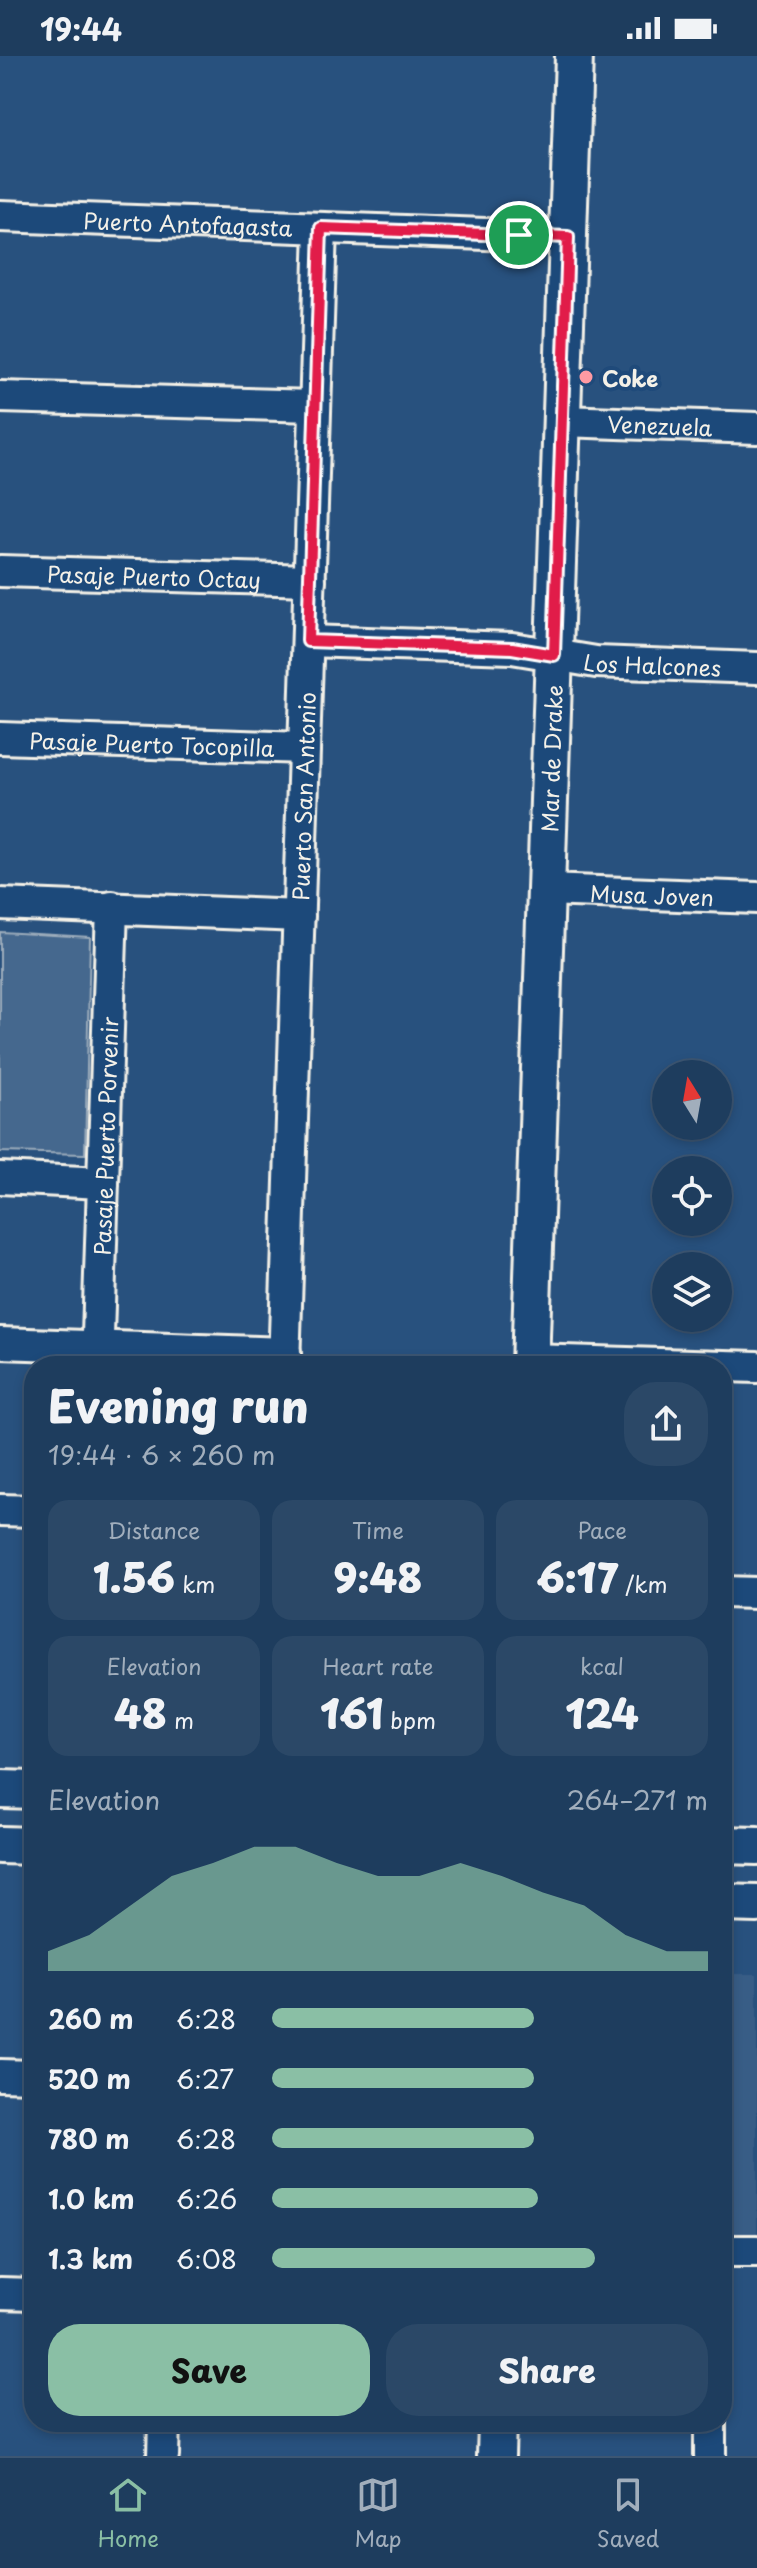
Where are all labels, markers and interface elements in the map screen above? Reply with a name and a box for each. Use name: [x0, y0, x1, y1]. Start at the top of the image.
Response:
text: 19:44: [40, 6, 122, 51]
pin: [485, 201, 553, 269]
street label: Puerto Antofagasta: [83, 203, 293, 243]
icon: arrive: [497, 213, 541, 257]
place label: Coke: [602, 361, 658, 394]
marker: Coke: [577, 368, 595, 386]
street label: Venezuela: [607, 406, 713, 443]
street label: Pasaje Puerto Octay: [46, 556, 261, 595]
street label: Los Halcones: [582, 644, 722, 683]
street label: Mar de Drake: [531, 684, 569, 833]
street label: Puerto San Antonio: [283, 691, 322, 901]
street label: Pasaje Puerto Tocopilla: [29, 722, 275, 764]
street label: Musa Joven: [589, 875, 714, 913]
street label: Pasaje Puerto Porvenir: [84, 1016, 125, 1256]
north arrow: [652, 1060, 732, 1140]
map controls: [652, 1060, 732, 1332]
button: locate: [652, 1156, 732, 1236]
button: layers: [652, 1252, 732, 1332]
text: Evening run: [48, 1372, 309, 1438]
button: share: [624, 1382, 708, 1466]
text: 19:44 · 6 × 260 m: [48, 1435, 275, 1474]
text: Distance: [108, 1513, 200, 1546]
text: Time: [352, 1513, 404, 1546]
text: Pace: [577, 1513, 627, 1546]
text: 1.56: [93, 1546, 175, 1607]
text: 9:48: [334, 1546, 422, 1607]
text: 6:17: [537, 1546, 618, 1607]
text: km: [175, 1567, 215, 1600]
text: /km: [618, 1567, 667, 1600]
text: Elevation: [107, 1649, 201, 1682]
text: Heart rate: [322, 1649, 434, 1682]
text: kcal: [580, 1649, 624, 1682]
text: 48: [114, 1682, 167, 1743]
text: 161: [320, 1682, 383, 1743]
text: 124: [565, 1682, 639, 1743]
text: m: [167, 1703, 194, 1736]
text: bpm: [383, 1703, 436, 1736]
text: Elevation: [48, 1780, 160, 1819]
text: 264–271 m: [567, 1780, 708, 1819]
text: 260 m: [48, 1999, 134, 2038]
text: 6:28: [176, 1999, 236, 2038]
text: 520 m: [48, 2059, 131, 2098]
text: 6:27: [176, 2059, 234, 2098]
text: 780 m: [48, 2119, 130, 2158]
text: 6:28: [176, 2119, 236, 2158]
text: 1.0 km: [48, 2179, 135, 2218]
text: 6:26: [176, 2179, 237, 2218]
text: 1.3 km: [48, 2239, 133, 2278]
text: 6:08: [176, 2239, 237, 2278]
button: Save: [48, 2324, 370, 2416]
button: Share: [386, 2324, 708, 2416]
tab: Home: [98, 2473, 159, 2554]
tab: Map: [354, 2473, 401, 2554]
tab: Saved: [597, 2473, 659, 2554]

